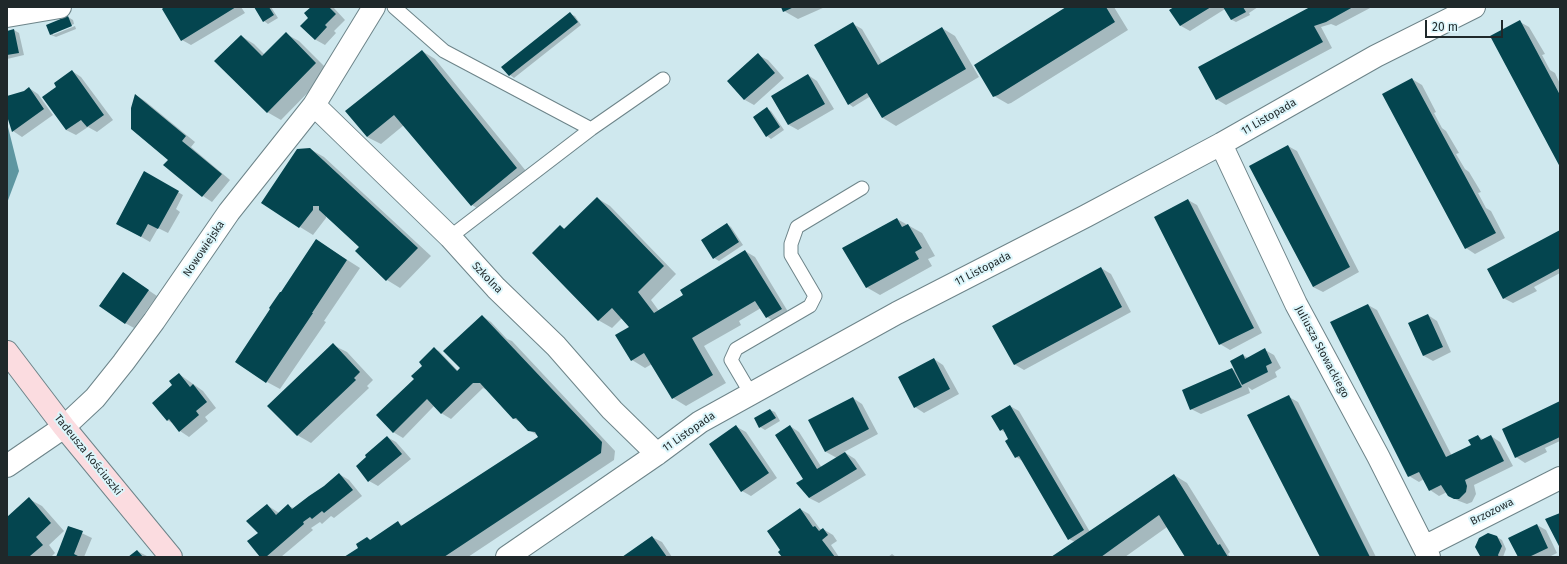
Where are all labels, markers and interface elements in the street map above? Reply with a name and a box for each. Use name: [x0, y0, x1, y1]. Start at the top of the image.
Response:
scale bar: [1427, 12, 1505, 38]
text: 20 m: [1432, 20, 1458, 34]
street label: 11 Listopada: [1239, 96, 1299, 138]
street label: Nowowiejska: [180, 218, 228, 280]
street label: 11 Listopada: [953, 249, 1013, 289]
street label: Szkolna: [469, 260, 505, 296]
street label: Juliusza Słowackiego: [1292, 304, 1352, 400]
street label: 11 Listopada: [660, 409, 718, 455]
street label: Tadeusza Kościuszki: [51, 412, 125, 498]
street label: Brzozowa: [1468, 495, 1516, 529]

